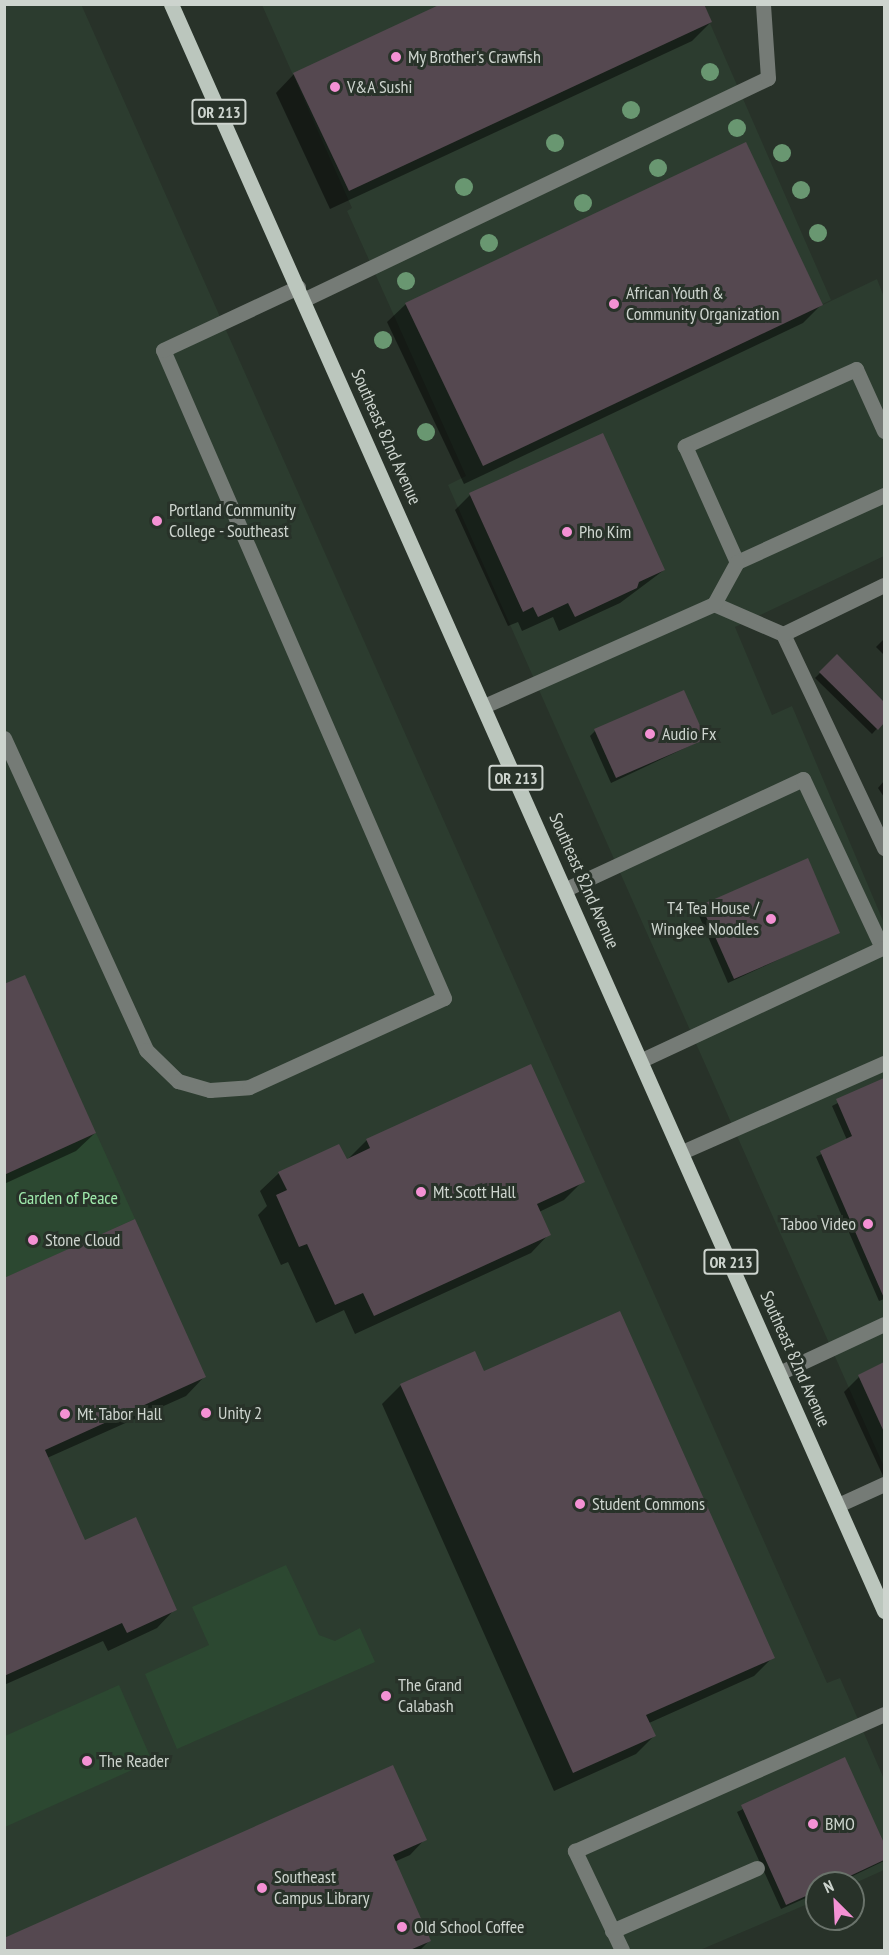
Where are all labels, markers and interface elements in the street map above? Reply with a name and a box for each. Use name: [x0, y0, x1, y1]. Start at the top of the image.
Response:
place label: My Brother's Crawfish: [408, 46, 541, 68]
marker: My Brother's Crawfish: [389, 50, 403, 64]
place label: V&A Sushi: [347, 76, 413, 98]
marker: V&A Sushi: [328, 80, 342, 94]
road number: OR 213: [190, 99, 248, 125]
place label: African Youth & Community Organization: [626, 283, 780, 326]
marker: African Youth & Community Organization: [607, 297, 621, 311]
street label: Southeast 82nd Avenue: [346, 366, 426, 508]
place label: Portland Community College - Southeast: [169, 500, 296, 542]
marker: Portland Community College - Southeast: [150, 514, 164, 528]
place label: Pho Kim: [579, 521, 631, 543]
marker: Pho Kim: [560, 525, 574, 539]
place label: Audio Fx: [662, 723, 716, 745]
marker: Audio Fx: [643, 727, 657, 741]
road number: OR 213: [488, 765, 544, 791]
street label: Southeast 82nd Avenue: [544, 810, 624, 952]
place label: T4 Tea House / Wingkee Noodles: [651, 898, 759, 940]
marker: T4 Tea House / Wingkee Noodles: [764, 912, 778, 926]
place label: Mt. Scott Hall: [433, 1181, 517, 1203]
marker: Mt. Scott Hall: [414, 1185, 428, 1199]
park label: Garden of Peace: [18, 1187, 118, 1209]
place label: Taboo Video: [780, 1213, 856, 1235]
marker: Taboo Video: [861, 1217, 875, 1231]
place label: Stone Cloud: [45, 1229, 120, 1251]
marker: Stone Cloud: [26, 1233, 40, 1247]
road number: OR 213: [702, 1249, 760, 1275]
street label: Southeast 82nd Avenue: [755, 1288, 835, 1430]
place label: Unity 2: [218, 1402, 263, 1424]
place label: Mt. Tabor Hall: [77, 1403, 164, 1425]
marker: Unity 2: [199, 1406, 213, 1420]
marker: Mt. Tabor Hall: [58, 1407, 72, 1421]
place label: Student Commons: [592, 1493, 705, 1515]
marker: Student Commons: [573, 1497, 587, 1511]
place label: The Grand Calabash: [398, 1675, 462, 1718]
marker: The Grand Calabash: [379, 1689, 393, 1703]
place label: The Reader: [99, 1750, 169, 1772]
marker: The Reader: [80, 1754, 94, 1768]
place label: BMO: [825, 1813, 855, 1835]
marker: BMO: [806, 1817, 820, 1831]
place label: Southeast Campus Library: [274, 1867, 369, 1910]
north arrow: [805, 1871, 865, 1931]
text: N: [820, 1875, 836, 1897]
marker: Southeast Campus Library: [255, 1881, 269, 1895]
place label: Old School Coffee: [414, 1916, 524, 1938]
marker: Old School Coffee: [395, 1920, 409, 1934]

